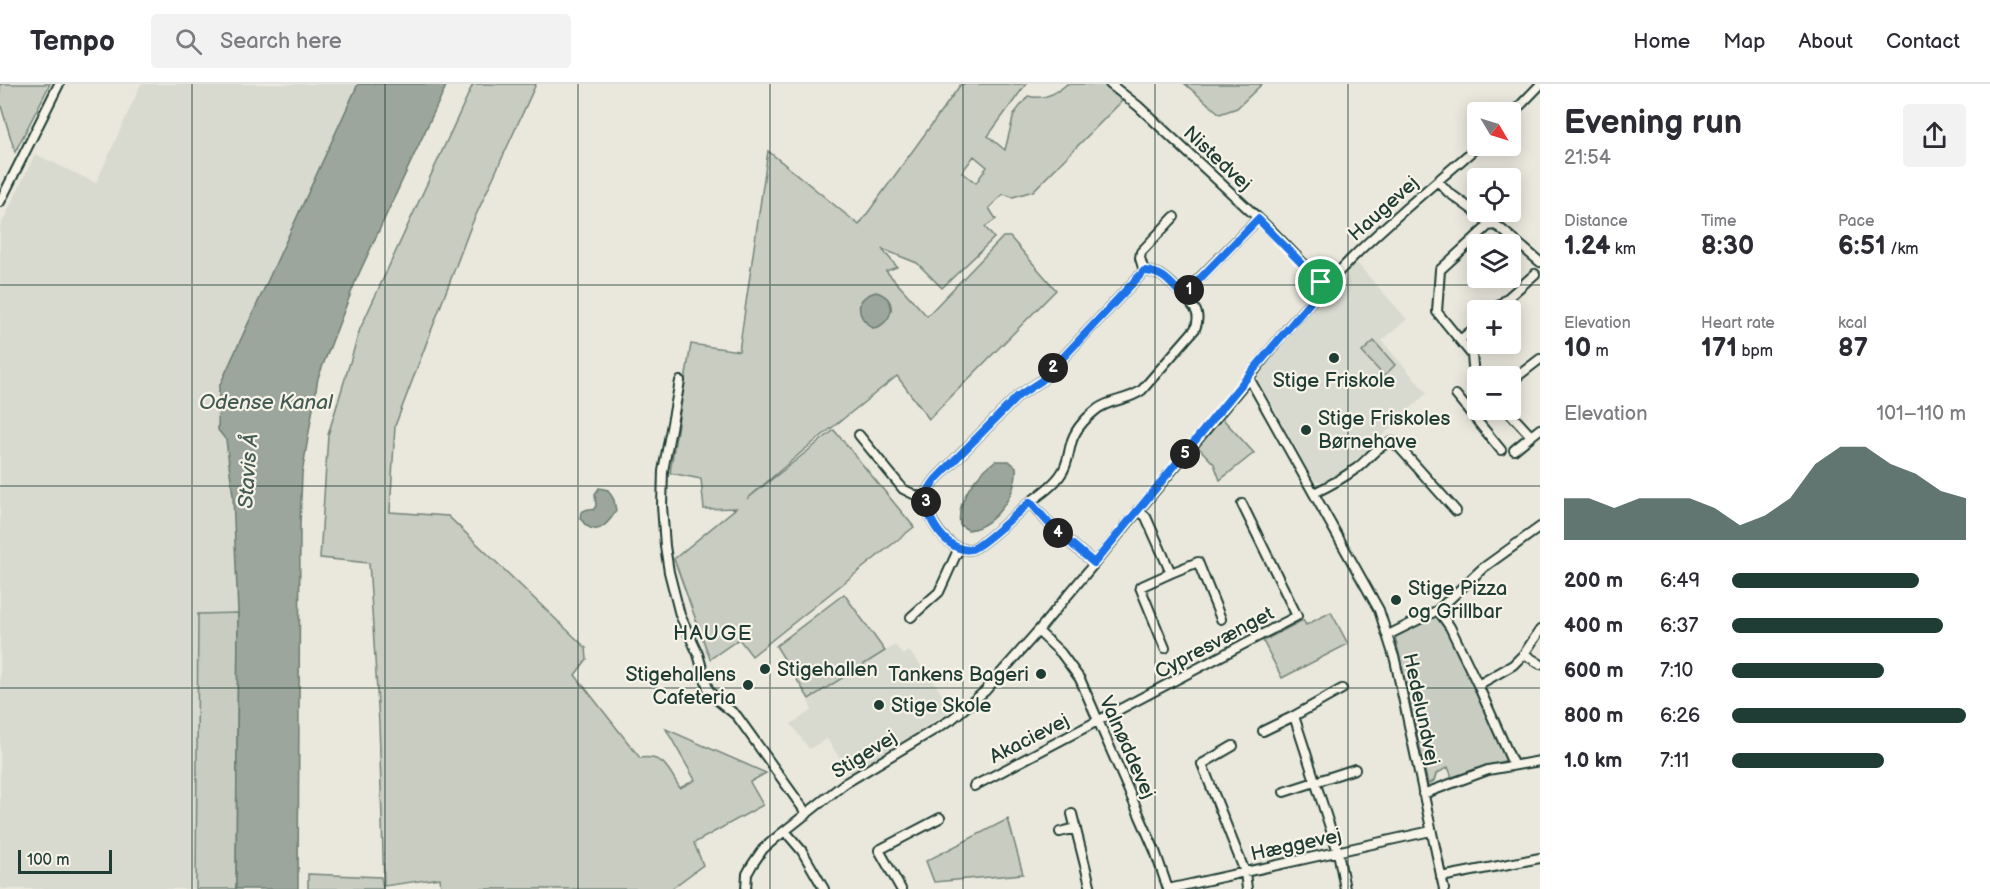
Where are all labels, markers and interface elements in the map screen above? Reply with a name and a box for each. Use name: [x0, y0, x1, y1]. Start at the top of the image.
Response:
search box: [151, 14, 571, 68]
text: Tempo: [30, 25, 115, 58]
icon: search: [172, 25, 205, 58]
text: Search here: [220, 28, 342, 55]
text: Home: [1633, 29, 1690, 54]
text: Map: [1723, 29, 1765, 54]
text: About: [1798, 29, 1853, 54]
text: Contact: [1886, 29, 1960, 54]
north arrow: [1467, 102, 1521, 156]
map controls: [1467, 102, 1521, 420]
text: Evening run: [1564, 103, 1742, 143]
button: share: [1903, 104, 1966, 167]
street label: Nistedvej: [1178, 121, 1256, 196]
text: 21:54: [1564, 146, 1611, 170]
button: locate: [1467, 168, 1521, 222]
street label: Haugevej: [1344, 171, 1424, 247]
text: Distance: [1564, 212, 1628, 231]
text: Time: [1701, 212, 1736, 231]
text: Pace: [1838, 212, 1874, 231]
text: 1.24: [1564, 231, 1611, 262]
text: 8:30: [1701, 231, 1754, 262]
text: 6:51: [1838, 231, 1886, 262]
button: layers: [1467, 234, 1521, 288]
text: km: [1611, 240, 1636, 259]
text: /km: [1886, 240, 1919, 259]
pin: [1295, 256, 1346, 307]
icon: arrive: [1304, 265, 1337, 298]
pin: 1: [1174, 275, 1204, 305]
text: 1: [1186, 280, 1192, 299]
button: +: [1467, 300, 1521, 354]
text: Elevation: [1564, 314, 1631, 333]
text: Heart rate: [1701, 314, 1775, 333]
text: kcal: [1838, 314, 1867, 333]
text: 10: [1564, 333, 1591, 364]
text: 171: [1701, 333, 1737, 364]
text: 87: [1838, 333, 1868, 364]
text: m: [1591, 342, 1609, 361]
text: bpm: [1737, 342, 1773, 361]
marker: Stige Friskole: [1327, 351, 1341, 365]
pin: 2: [1038, 353, 1068, 383]
text: 2: [1048, 358, 1058, 377]
button: −: [1467, 366, 1521, 420]
place label: Stige Friskole: [1273, 369, 1395, 393]
water label: Odense Kanal: [199, 390, 334, 415]
text: Elevation: [1564, 402, 1647, 426]
text: 101–110 m: [1876, 402, 1966, 426]
place label: Stige Friskoles Børnehave: [1318, 407, 1450, 454]
marker: Stige Friskoles Børnehave: [1299, 423, 1313, 437]
water label: Stavis Å: [232, 433, 264, 509]
pin: 5: [1170, 439, 1200, 469]
text: 5: [1180, 444, 1190, 463]
pin: 3: [911, 487, 941, 517]
text: 3: [921, 492, 931, 511]
pin: 4: [1043, 518, 1073, 548]
text: 4: [1053, 523, 1063, 542]
text: 200 m: [1564, 569, 1623, 593]
text: 6:49: [1660, 569, 1700, 593]
place label: Stige Pizza og Grillbar: [1408, 577, 1507, 624]
marker: Stige Pizza og Grillbar: [1389, 593, 1403, 607]
street label: Cypresvænget: [1151, 602, 1278, 684]
text: 400 m: [1564, 614, 1623, 638]
text: 6:37: [1660, 614, 1698, 638]
district label: HAUGE: [673, 621, 753, 646]
street label: Hedelundvej: [1397, 651, 1445, 768]
place label: Stigehallen: [777, 658, 878, 682]
text: 600 m: [1564, 659, 1624, 683]
text: 7:10: [1660, 659, 1693, 683]
marker: Stigehallen: [758, 662, 772, 676]
place label: Stigehallens Cafeteria: [625, 663, 736, 710]
place label: Tankens Bageri: [888, 663, 1029, 687]
marker: Tankens Bageri: [1034, 667, 1048, 681]
marker: Stigehallens Cafeteria: [741, 678, 755, 692]
street label: Valnøddevej: [1094, 692, 1160, 802]
place label: Stige Skole: [891, 694, 992, 718]
marker: Stige Skole: [872, 698, 886, 712]
text: 800 m: [1564, 704, 1623, 728]
text: 6:26: [1660, 704, 1700, 728]
street label: Akacievej: [986, 709, 1073, 769]
street label: Stigevej: [828, 726, 902, 784]
text: 1.0 km: [1564, 749, 1622, 773]
text: 7:11: [1660, 749, 1689, 773]
street label: Hæggevej: [1248, 824, 1344, 866]
scale bar: [18, 847, 112, 874]
text: 100 m: [27, 851, 70, 870]

